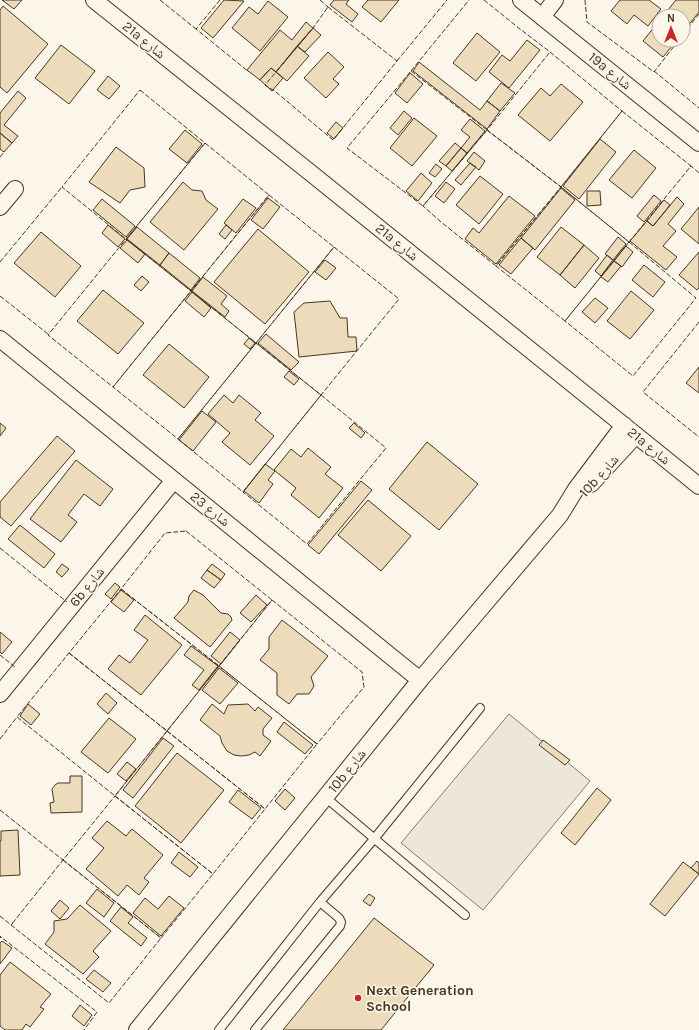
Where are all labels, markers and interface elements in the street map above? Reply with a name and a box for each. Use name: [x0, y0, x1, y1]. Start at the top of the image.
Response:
north arrow: [651, 8, 691, 48]
text: N: [667, 12, 675, 25]
street label: 21a شارع: [118, 18, 169, 63]
street label: 19a شارع: [584, 49, 635, 94]
street label: 21a شارع: [371, 220, 422, 265]
street label: 21a شارع: [623, 424, 674, 469]
street label: 10b شارع: [576, 451, 623, 501]
street label: شارع 23: [186, 488, 233, 531]
street label: 6b شارع: [66, 564, 109, 611]
street label: 10b شارع: [324, 746, 370, 797]
place label: Next Generation School: [366, 982, 474, 1015]
marker: Next Generation School: [353, 993, 363, 1003]

